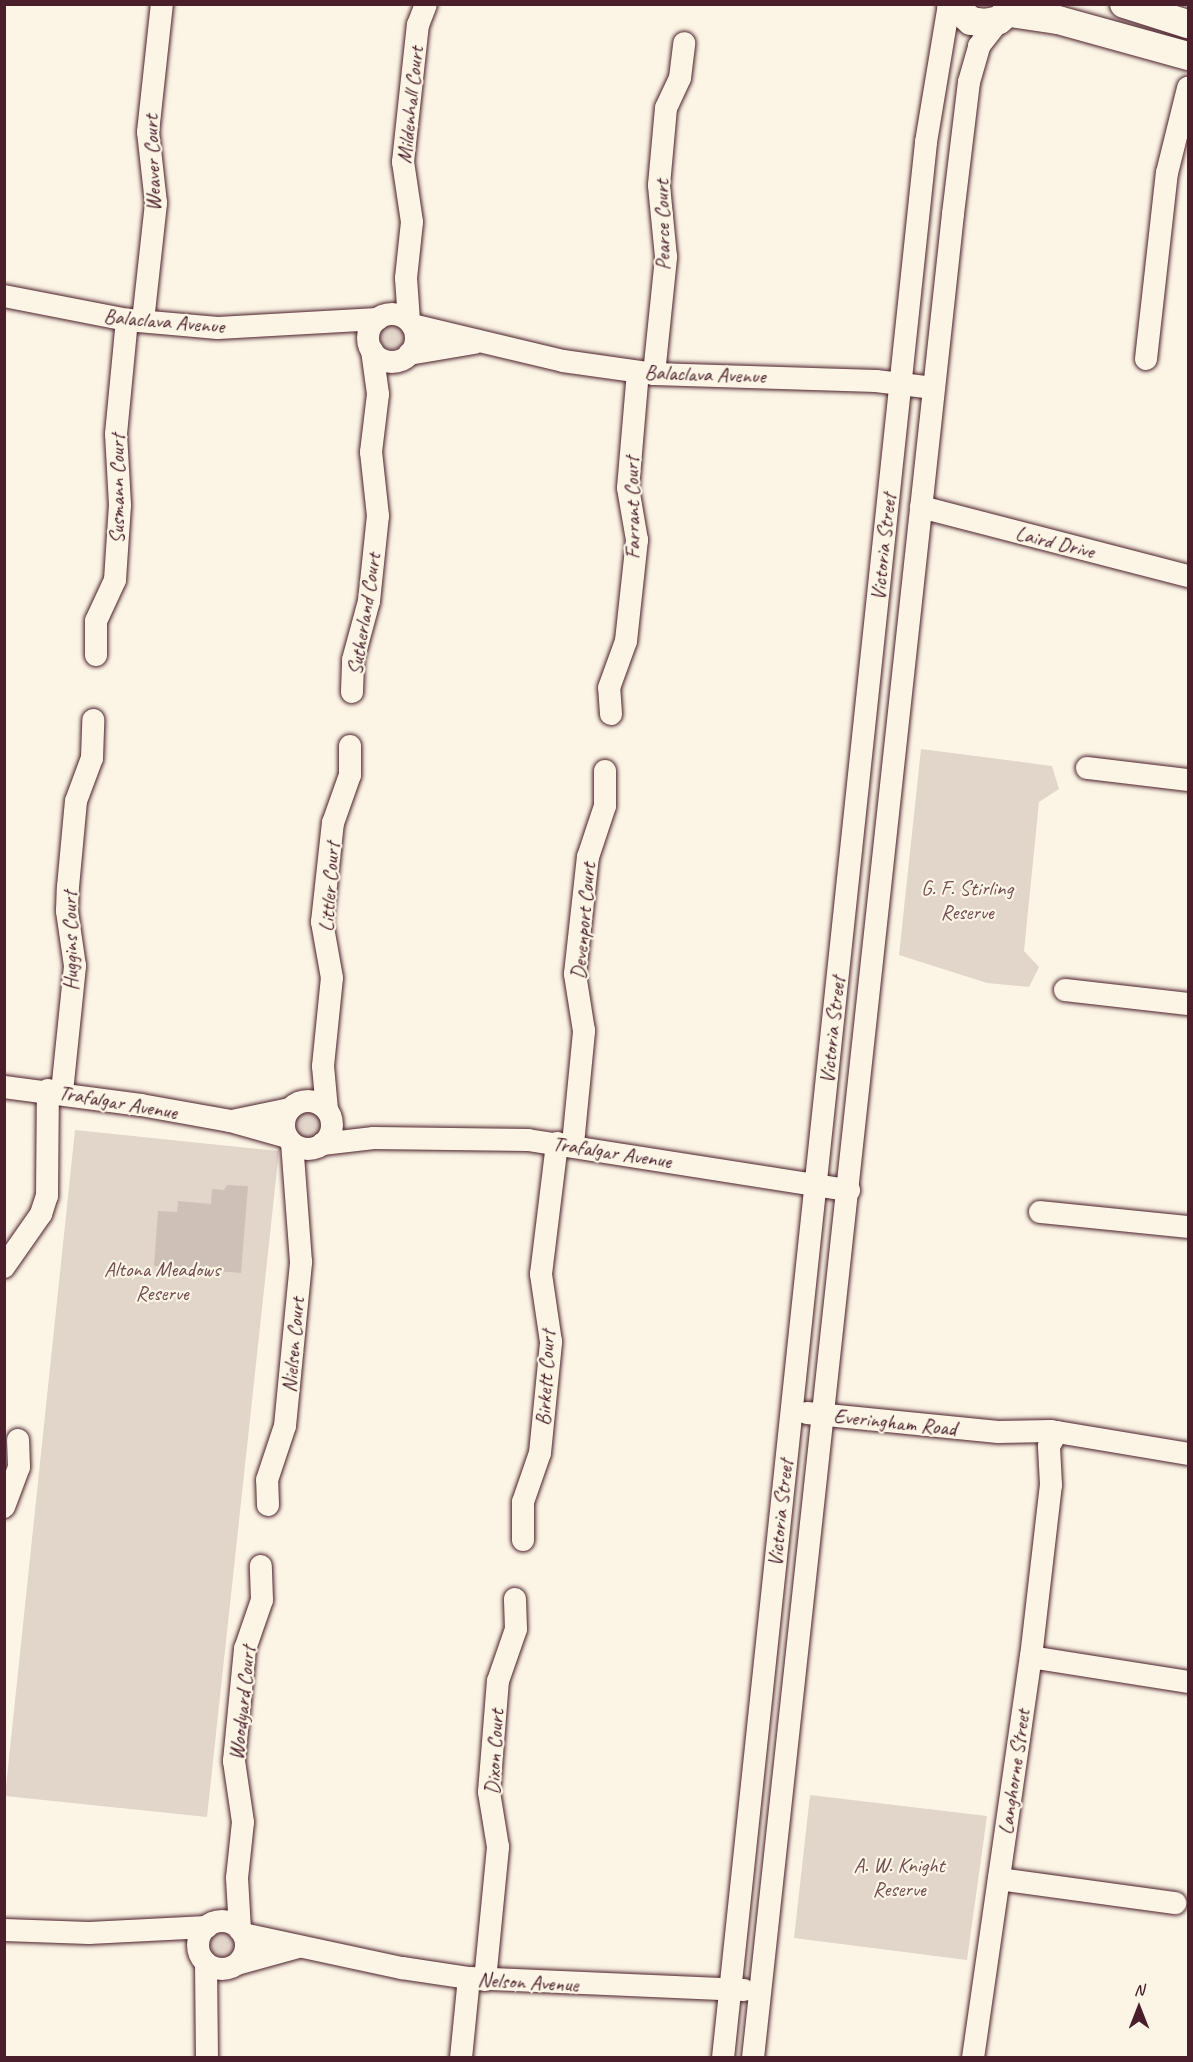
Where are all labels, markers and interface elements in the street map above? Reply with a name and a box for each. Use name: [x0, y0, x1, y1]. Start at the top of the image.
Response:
street label: Mildenhall Court: [391, 45, 429, 165]
street label: Weaver Court: [138, 114, 166, 212]
street label: Pearce Court: [649, 179, 675, 271]
street label: Balaclava Avenue: [103, 303, 225, 339]
street label: Balaclava Avenue: [644, 359, 766, 389]
street label: Susmann Court: [104, 434, 130, 544]
street label: Farrant Court: [619, 456, 645, 560]
street label: Victoria Street: [865, 492, 901, 602]
street label: Laird Drive: [1013, 520, 1097, 564]
street label: Sutherland Court: [342, 551, 386, 677]
street label: Littler Court: [313, 841, 345, 933]
street label: Devenport Court: [565, 862, 601, 980]
park label: G. F. Stirling Reserve: [921, 875, 1013, 925]
street label: Huggins Court: [57, 891, 83, 991]
street label: Victoria Street: [814, 975, 850, 1085]
street label: Trafalgar Avenue: [57, 1079, 179, 1125]
street label: Trafalgar Avenue: [551, 1130, 673, 1174]
park label: Altona Meadows Reserve: [104, 1256, 220, 1306]
street label: Nielsen Court: [276, 1296, 310, 1394]
street label: Birkett Court: [530, 1330, 560, 1426]
street label: Everingham Road: [832, 1403, 958, 1441]
street label: Victoria Street: [762, 1458, 798, 1568]
street label: Woodyard Court: [223, 1645, 261, 1761]
street label: Langhorne Street: [993, 1708, 1035, 1836]
street label: Dixon Court: [479, 1709, 509, 1795]
park label: A. W. Knight Reserve: [853, 1852, 945, 1902]
street label: Nelson Avenue: [477, 1967, 579, 1997]
north arrow: [1109, 1978, 1169, 2038]
text: N: [1134, 1980, 1144, 2000]

